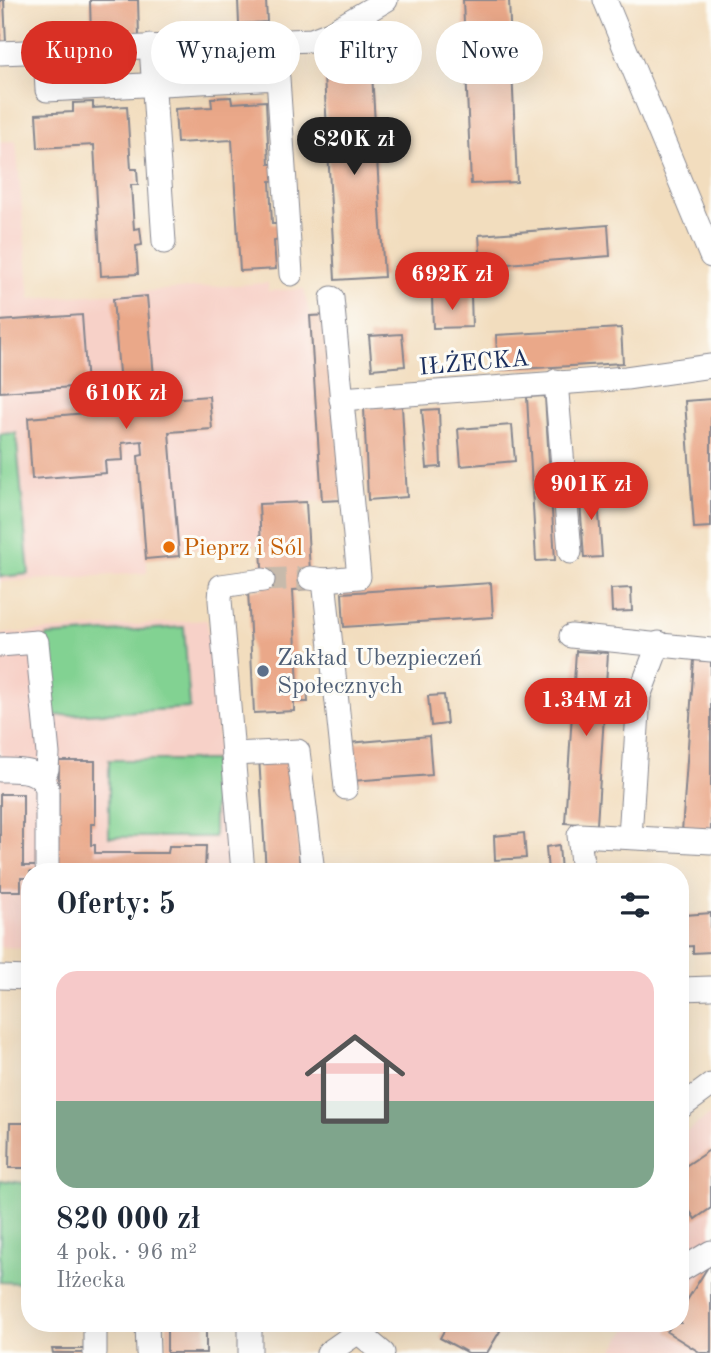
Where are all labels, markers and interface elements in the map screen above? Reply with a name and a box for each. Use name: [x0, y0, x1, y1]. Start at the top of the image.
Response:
chip: Kupno: [21, 21, 137, 84]
chip: Wynajem: [151, 21, 300, 84]
chip: Filtry: [314, 21, 422, 84]
chip: Nowe: [436, 21, 543, 84]
pin: 820K zł: [289, 118, 419, 177]
text: 820K zł: [313, 128, 395, 151]
pin: 692K zł: [387, 252, 517, 312]
text: 692K zł: [411, 263, 493, 286]
street label: IŁŻECKA: [418, 344, 530, 381]
pin: 610K zł: [61, 372, 191, 431]
text: 610K zł: [85, 382, 167, 405]
pin: 901K zł: [526, 462, 656, 522]
text: 901K zł: [550, 473, 632, 496]
place label: Pieprz i Sól: [183, 537, 303, 561]
marker: Pieprz i Sól: [161, 539, 177, 555]
place label: Zakład Ubezpieczeń Społecznych: [277, 647, 482, 699]
marker: Zakład Ubezpieczeń Społecznych: [255, 663, 271, 679]
pin: 1.34M zł: [514, 678, 658, 738]
text: 1.34M zł: [540, 689, 632, 712]
icon: filters: [616, 886, 654, 924]
text: Oferty: 5: [56, 890, 176, 920]
icon: home: [292, 1016, 418, 1142]
text: 820 000 zł: [56, 1205, 200, 1235]
text: 4 pok. · 96 m²: [56, 1241, 197, 1264]
text: Iłżecka: [56, 1269, 125, 1292]

